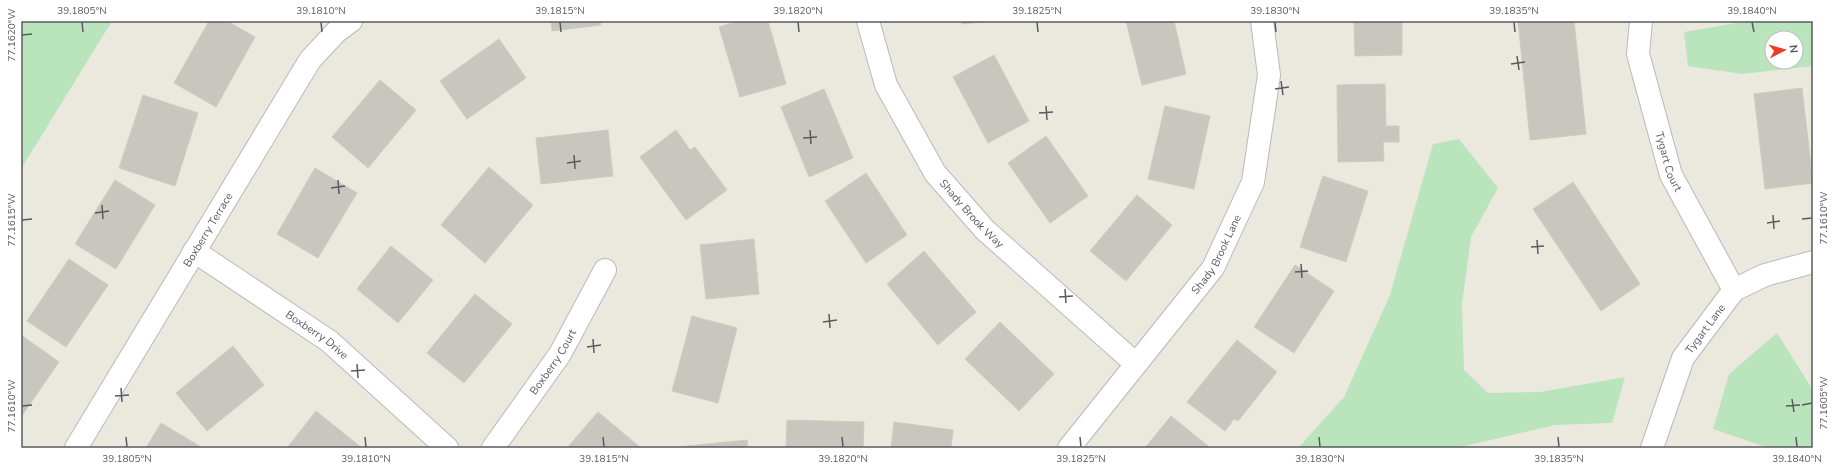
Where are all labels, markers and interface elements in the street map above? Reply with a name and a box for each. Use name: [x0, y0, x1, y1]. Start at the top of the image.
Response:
text: 39.1805°N: [57, 4, 107, 18]
text: 39.1810°N: [296, 4, 346, 18]
text: 39.1815°N: [535, 4, 585, 18]
text: 39.1820°N: [773, 4, 823, 18]
text: 39.1825°N: [1012, 4, 1062, 18]
text: 39.1830°N: [1250, 4, 1300, 18]
text: 39.1835°N: [1489, 4, 1539, 18]
text: 39.1840°N: [1727, 4, 1777, 18]
text: 77.1620°W: [5, 8, 19, 62]
north arrow: [1764, 30, 1804, 70]
text: N: [1786, 44, 1801, 54]
street label: Tygart Court: [1652, 130, 1686, 194]
street label: Shady Brook Way: [936, 176, 1008, 251]
street label: Boxberry Terrace: [179, 190, 236, 270]
text: 77.1610°W: [1817, 191, 1831, 245]
text: 77.1615°W: [5, 193, 19, 247]
street label: Shady Brook Lane: [1188, 212, 1244, 297]
street label: Tygart Lane: [1681, 300, 1729, 357]
street label: Boxberry Drive: [283, 307, 352, 363]
street label: Boxberry Court: [526, 326, 580, 398]
text: 77.1605°W: [1817, 376, 1831, 430]
text: 77.1610°W: [5, 379, 19, 433]
text: 39.1805°N: [102, 452, 152, 466]
text: 39.1810°N: [341, 452, 391, 466]
text: 39.1815°N: [579, 452, 629, 466]
text: 39.1820°N: [818, 452, 868, 466]
text: 39.1825°N: [1056, 452, 1106, 466]
text: 39.1830°N: [1295, 452, 1345, 466]
text: 39.1835°N: [1534, 452, 1584, 466]
text: 39.1840°N: [1772, 452, 1822, 466]

